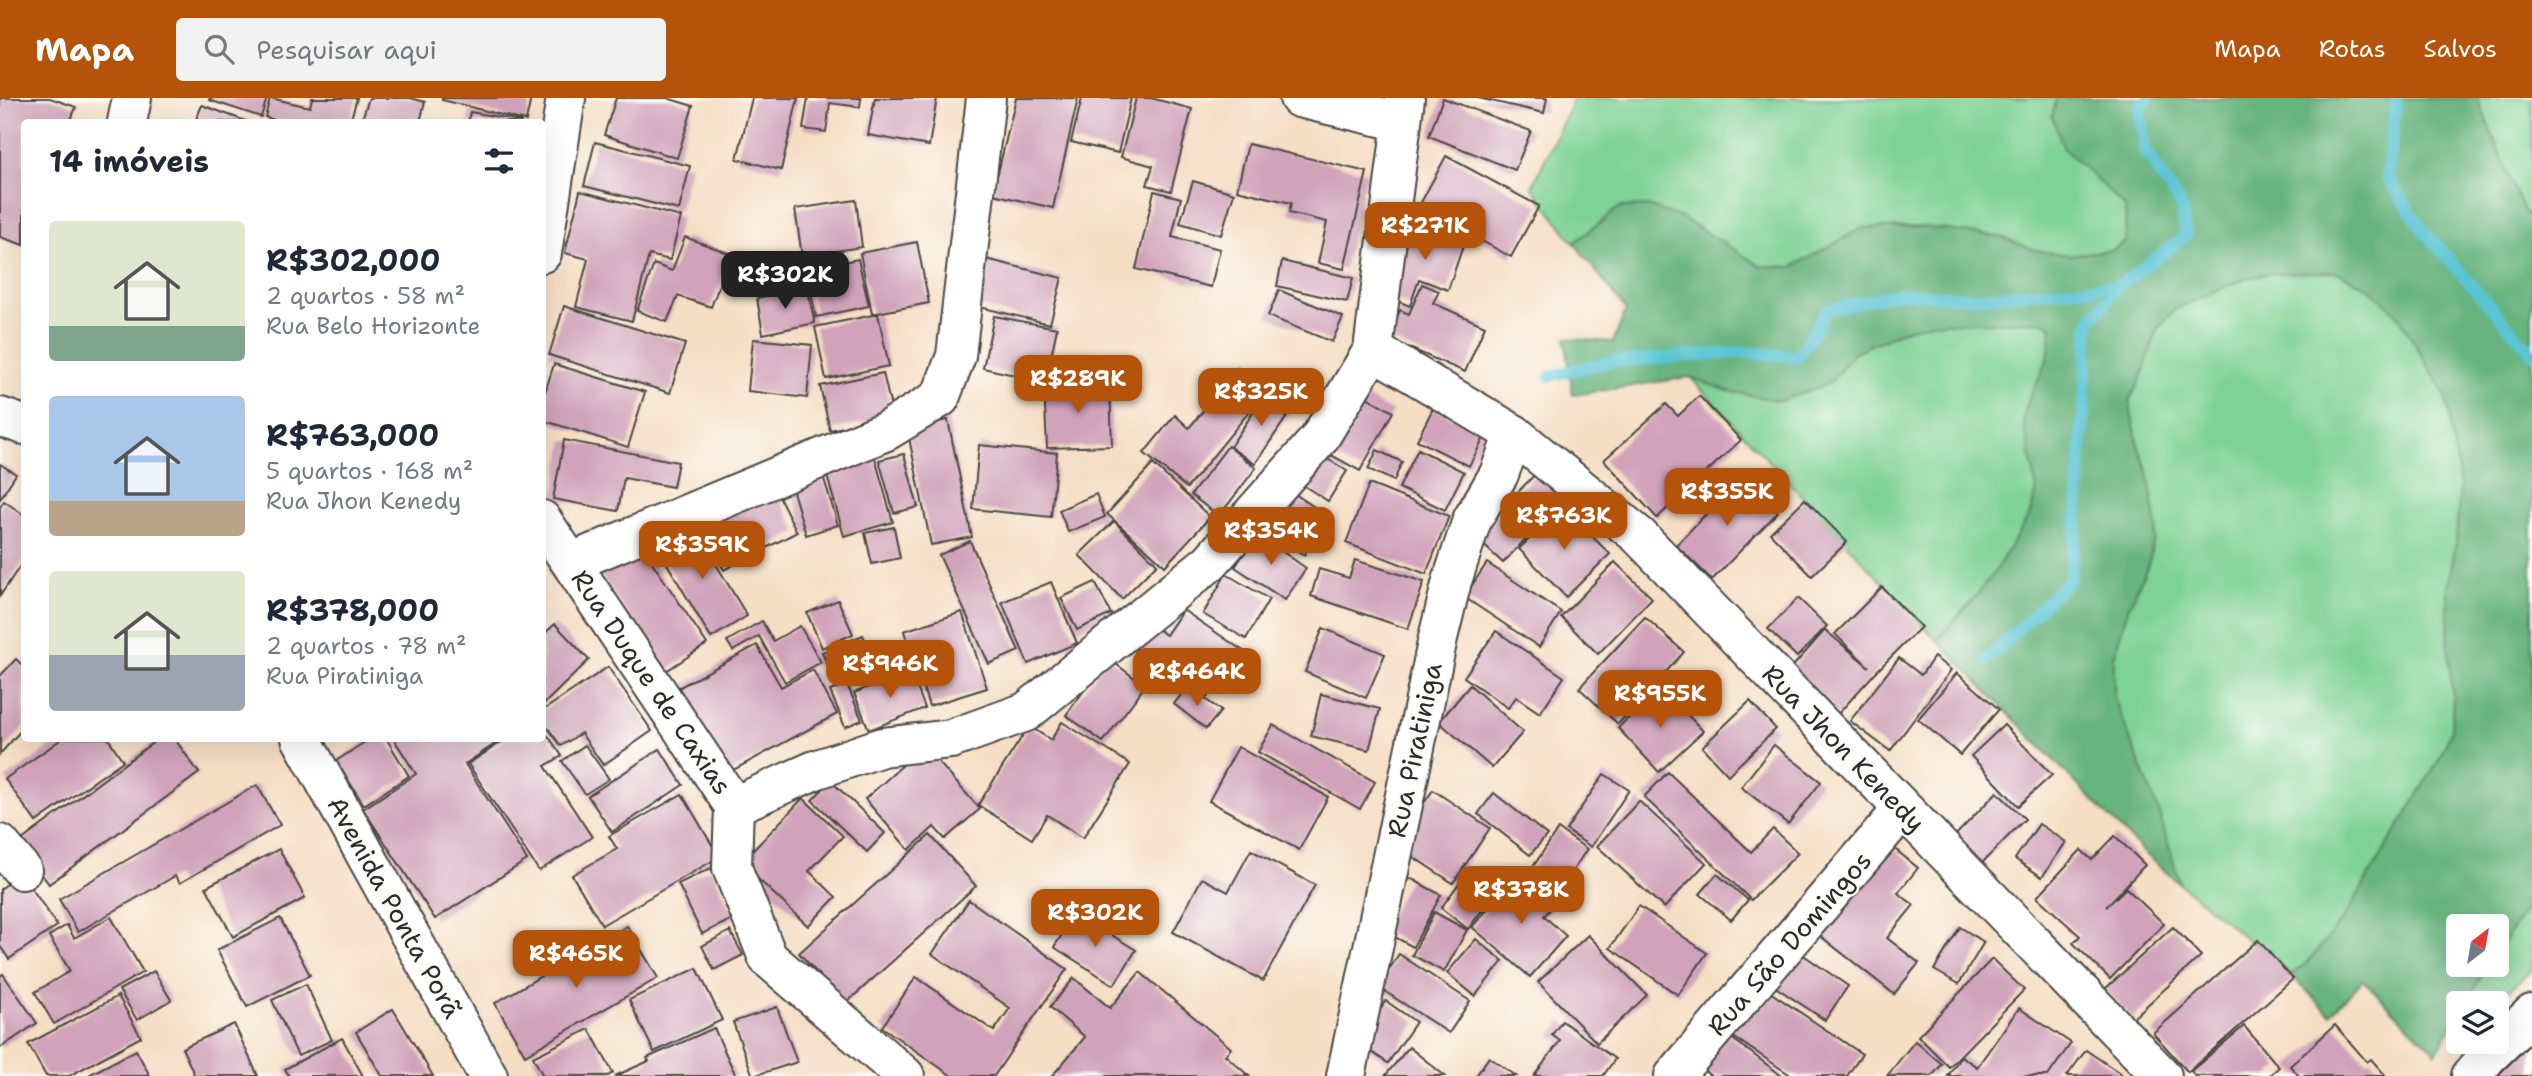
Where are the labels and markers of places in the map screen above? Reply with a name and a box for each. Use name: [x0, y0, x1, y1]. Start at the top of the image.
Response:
pin: R$271K: [1368, 202, 1482, 262]
pin: R$302K: [728, 252, 842, 311]
pin: R$289K: [1021, 356, 1135, 415]
pin: R$325K: [1204, 368, 1318, 428]
pin: R$355K: [1670, 468, 1784, 528]
pin: R$763K: [1507, 492, 1621, 552]
pin: R$354K: [1214, 508, 1328, 567]
pin: R$359K: [645, 522, 759, 581]
pin: R$946K: [833, 640, 947, 700]
pin: R$464K: [1140, 648, 1254, 708]
pin: R$955K: [1603, 670, 1717, 730]
pin: R$378K: [1464, 866, 1578, 926]
pin: R$302K: [1038, 890, 1152, 949]
pin: R$465K: [519, 930, 633, 990]

